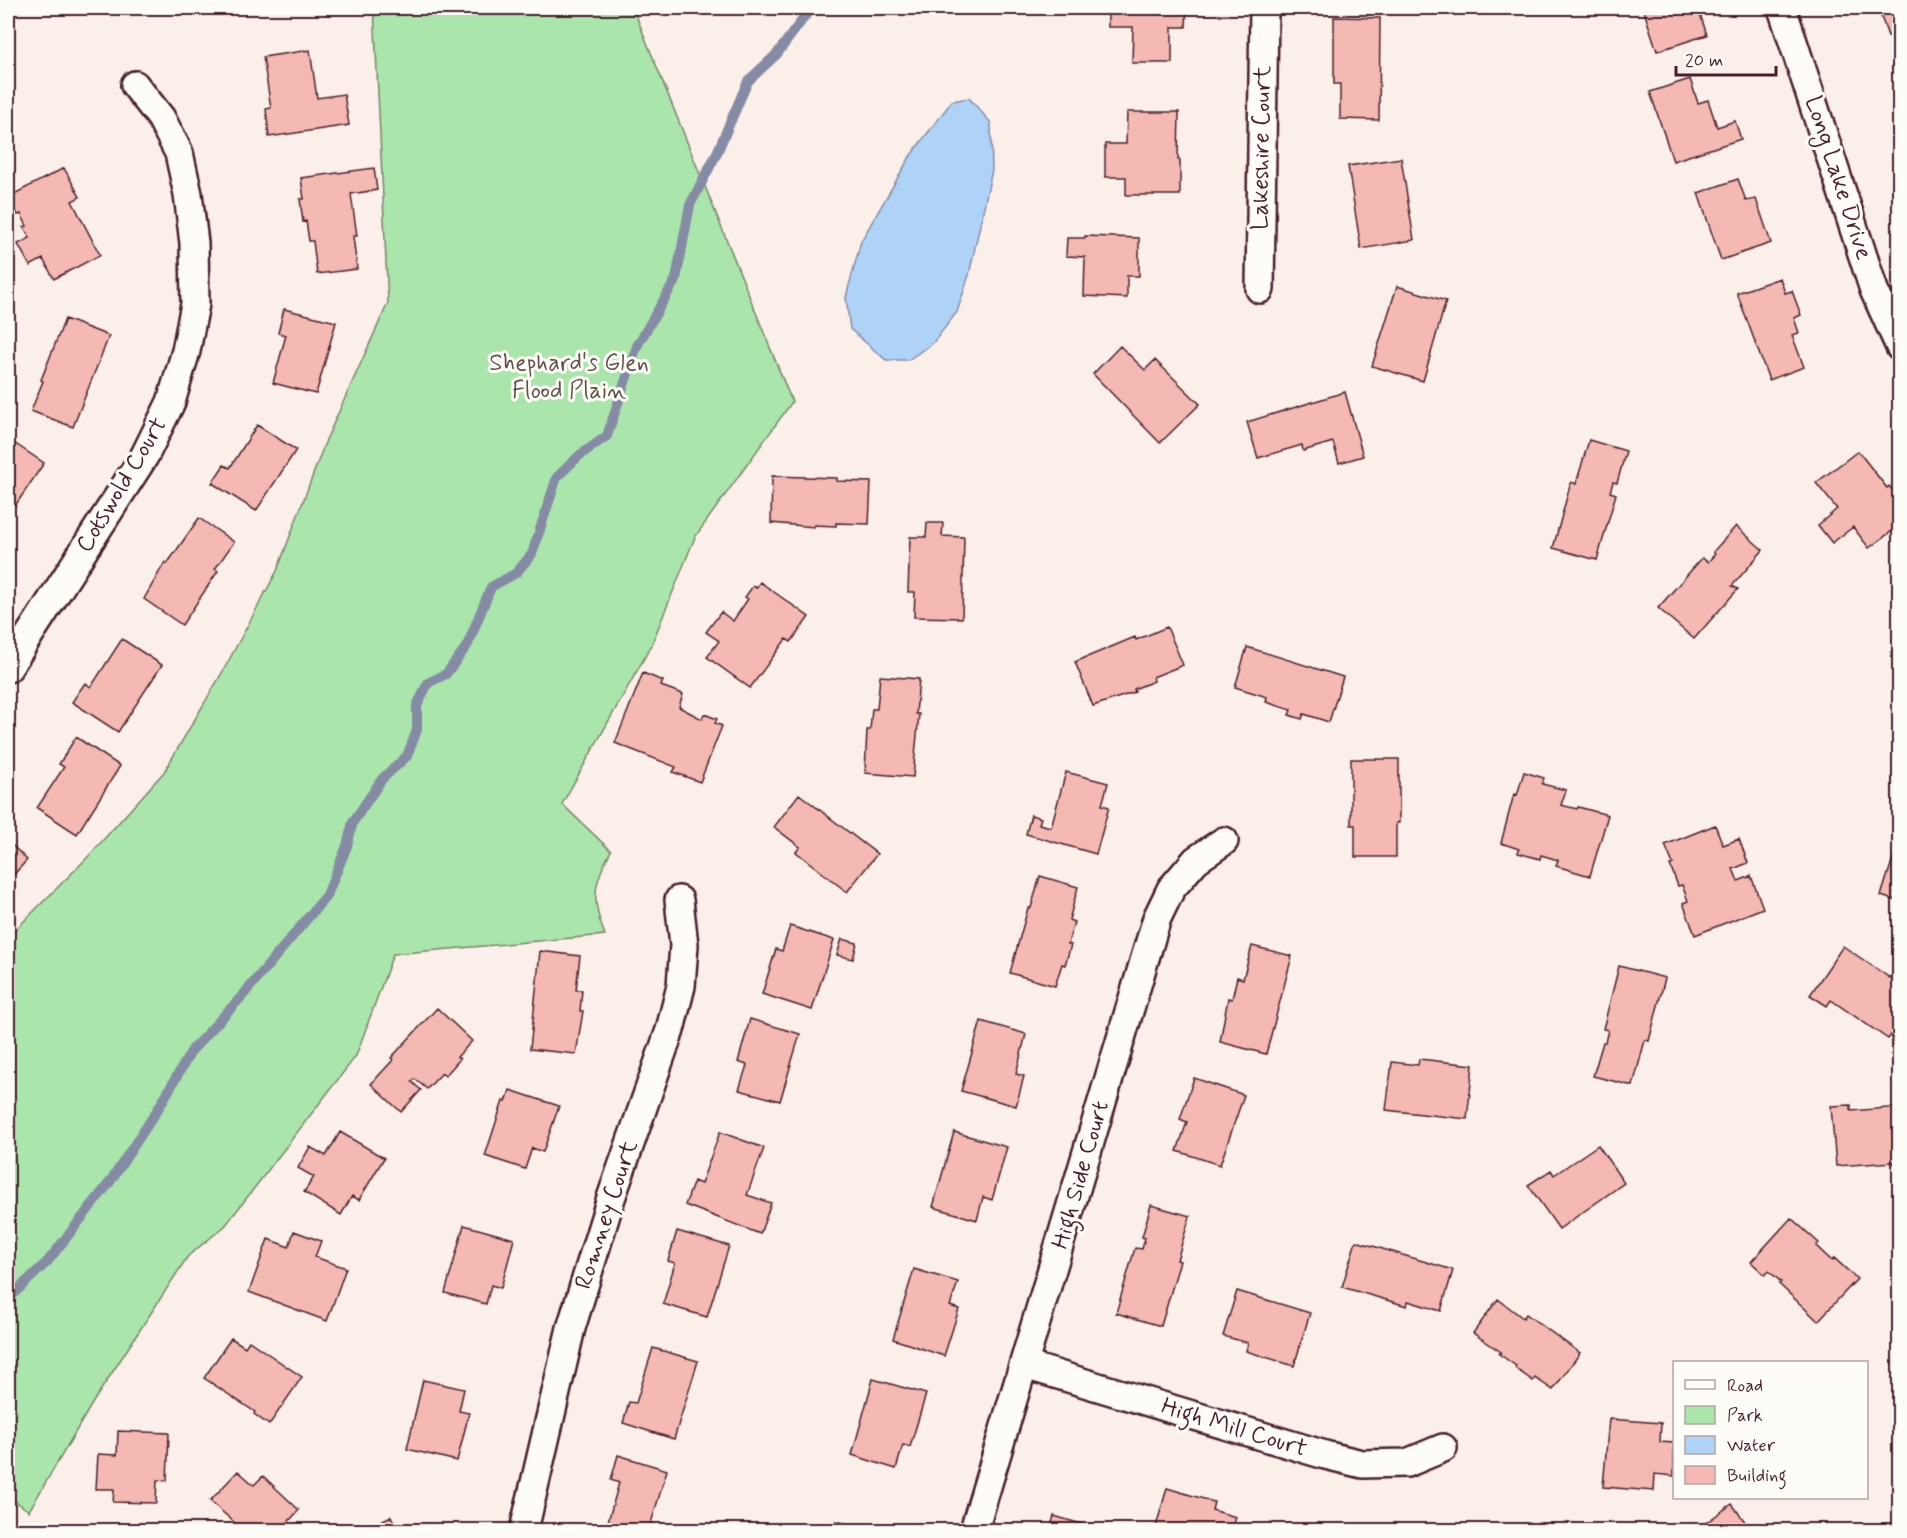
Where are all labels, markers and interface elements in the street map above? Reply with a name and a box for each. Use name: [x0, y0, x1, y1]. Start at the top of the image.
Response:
scale bar: [1676, 39, 1776, 77]
text: 20 m: [1685, 49, 1723, 73]
street label: Lakeshire Court: [1245, 65, 1279, 231]
street label: Long Lake Drive: [1795, 92, 1879, 265]
park label: Shephard's Glen Flood Plain: [489, 348, 649, 407]
street label: Cotswold Court: [69, 412, 175, 558]
street label: High Side Court: [1045, 1097, 1120, 1254]
street label: Romney Court: [568, 1137, 646, 1293]
legend: [1673, 1361, 1868, 1499]
text: Road: [1727, 1374, 1763, 1398]
street label: High Mill Court: [1156, 1391, 1311, 1468]
text: Park: [1727, 1404, 1763, 1428]
text: Water: [1727, 1434, 1776, 1458]
text: Building: [1727, 1464, 1787, 1490]

